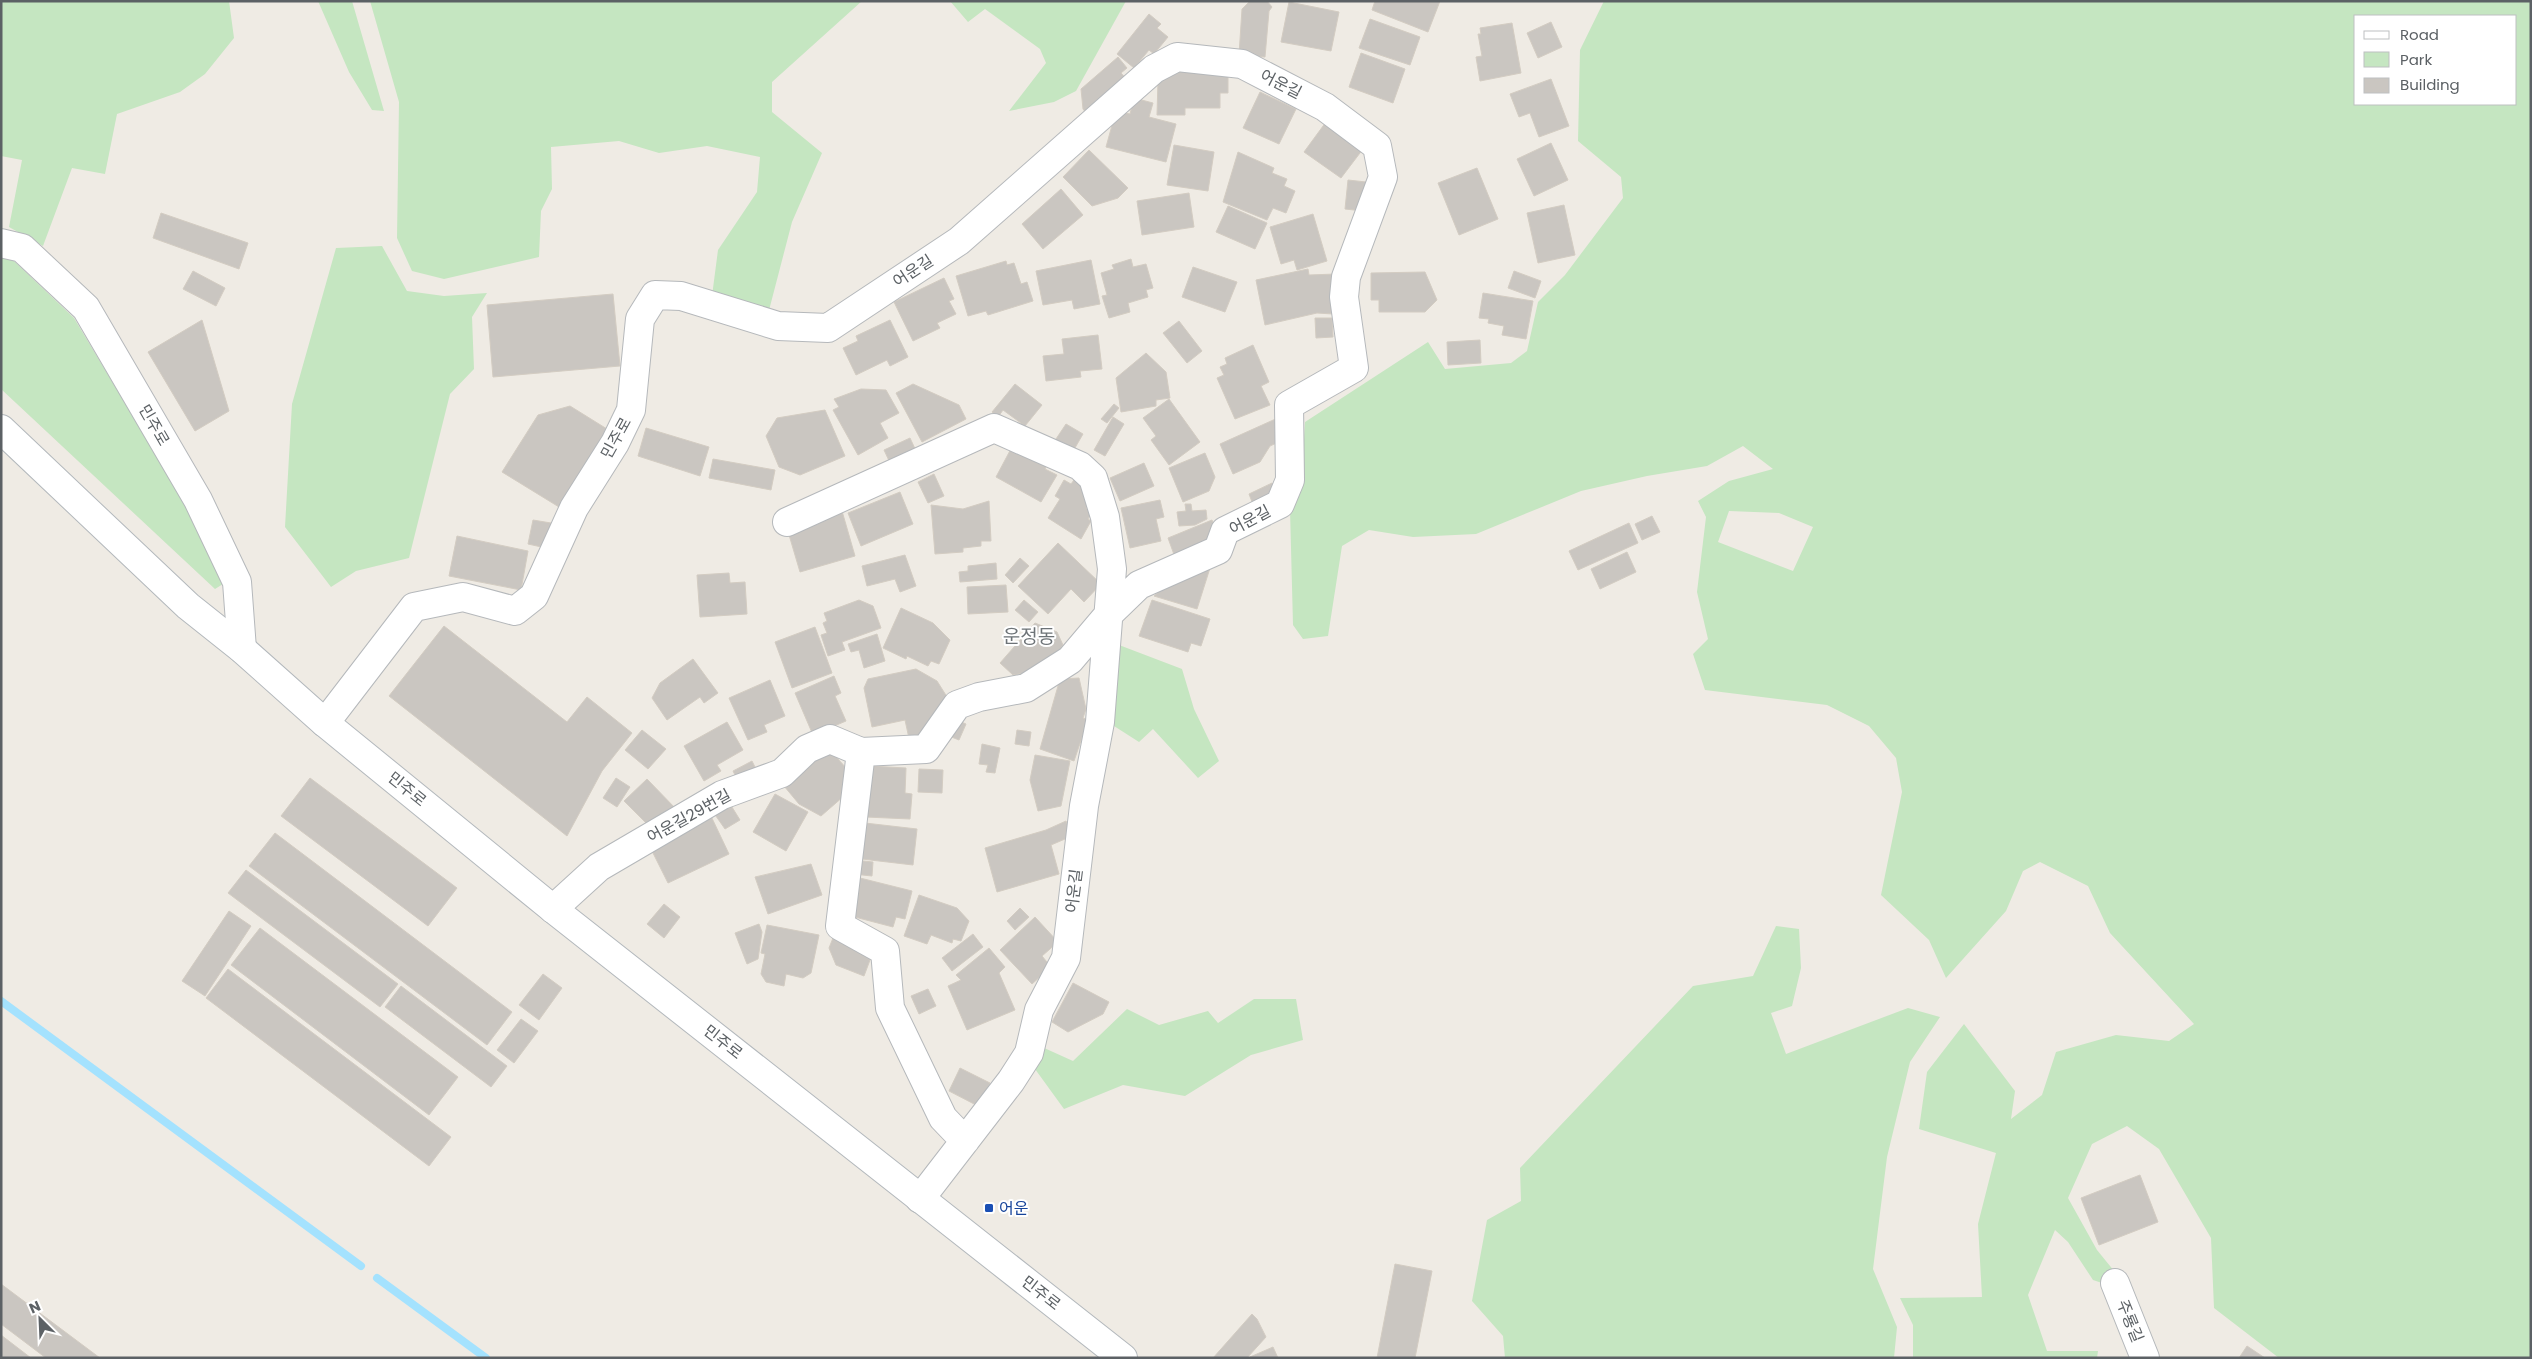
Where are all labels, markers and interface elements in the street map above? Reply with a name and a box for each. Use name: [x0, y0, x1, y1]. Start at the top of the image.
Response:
legend: [2354, 15, 2517, 105]
text: Road: [2400, 24, 2439, 45]
text: Park: [2400, 49, 2432, 70]
street label: 어운길: [1256, 64, 1306, 104]
text: Building: [2400, 74, 2460, 95]
street label: 어운길: [888, 249, 938, 293]
street label: 민주로: [133, 400, 175, 450]
street label: 민주로: [595, 413, 637, 463]
street label: 어운길: [1225, 499, 1275, 541]
district label: 운정동: [1003, 623, 1055, 650]
street label: 민주로: [383, 766, 432, 812]
street label: 어운길29번길: [643, 783, 735, 849]
street label: 어운길: [1060, 868, 1088, 914]
street label: 민주로: [699, 1019, 748, 1065]
place label: 어운: [999, 1197, 1028, 1220]
marker: 어운: [983, 1202, 995, 1214]
street label: 민주로: [1017, 1270, 1066, 1316]
north arrow: [15, 1294, 65, 1344]
text: N: [26, 1296, 44, 1318]
street label: 주룡길: [2111, 1296, 2149, 1346]

